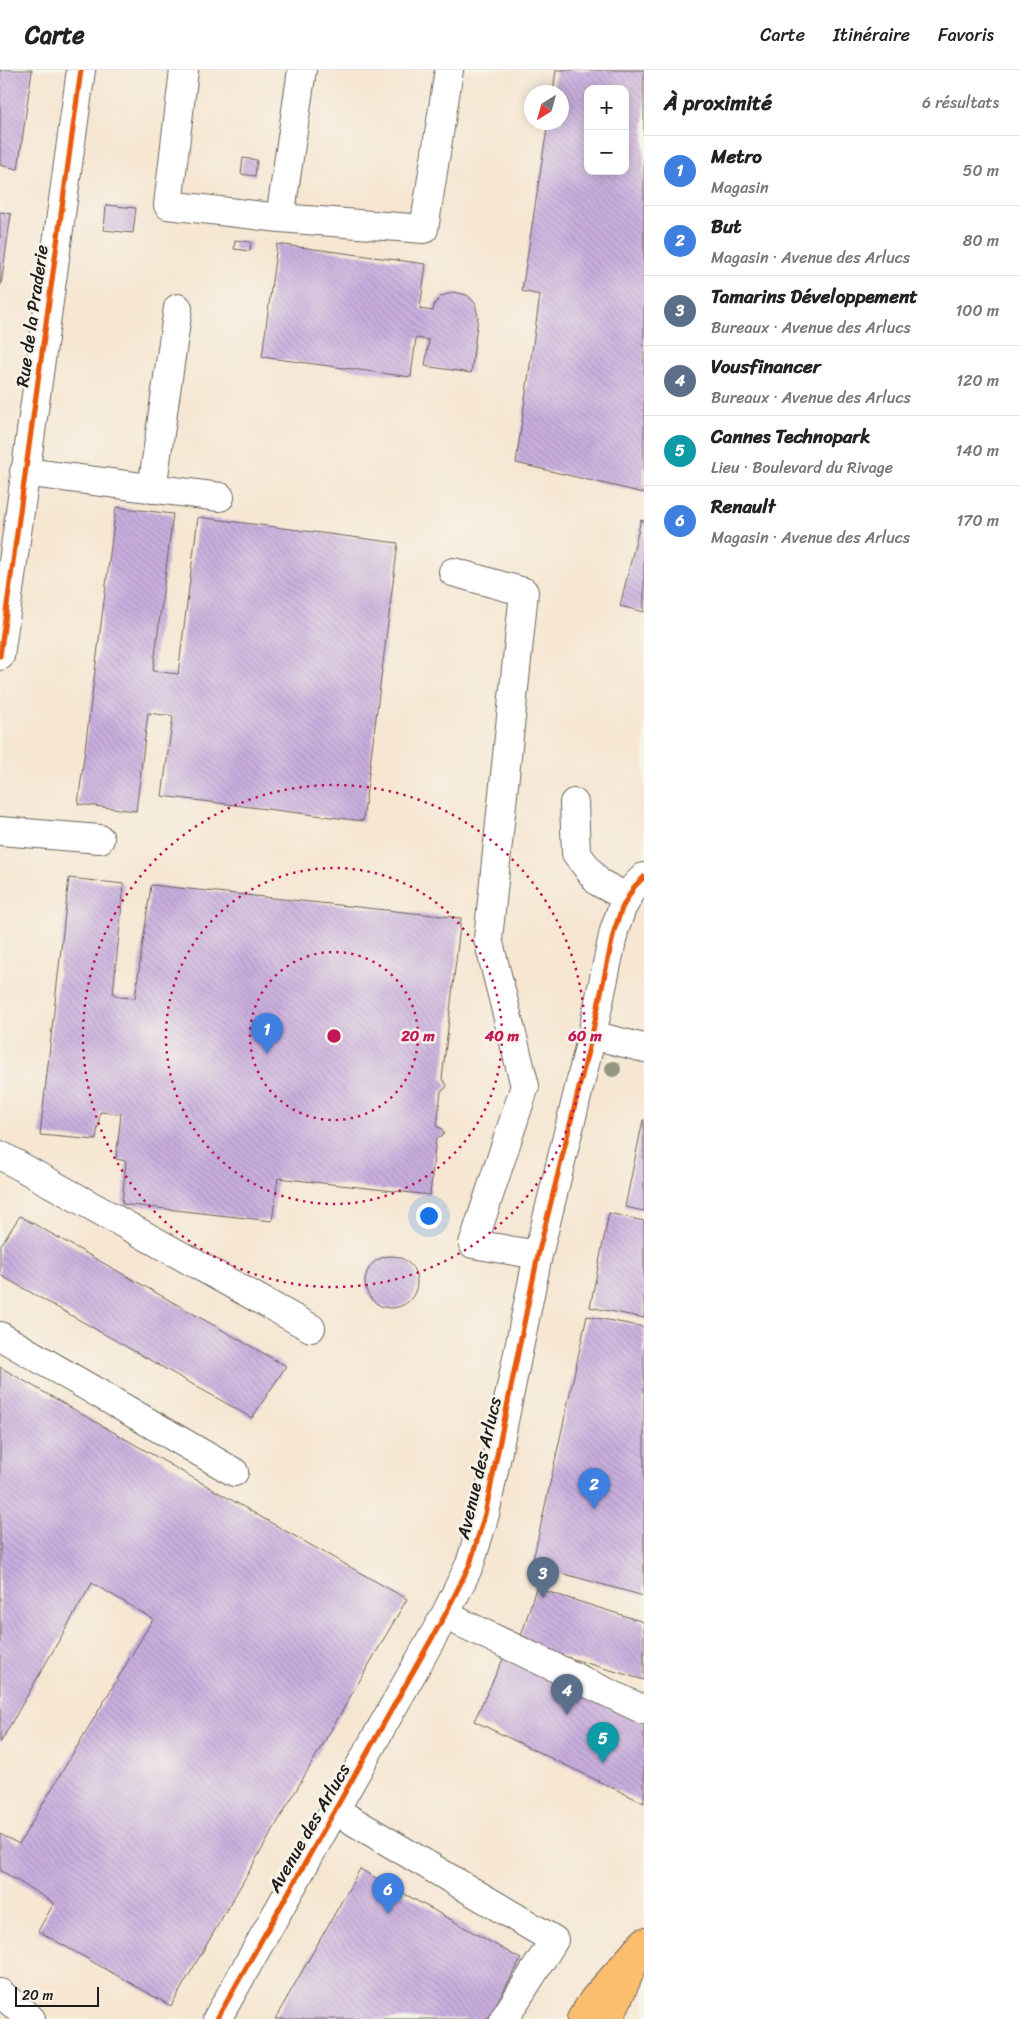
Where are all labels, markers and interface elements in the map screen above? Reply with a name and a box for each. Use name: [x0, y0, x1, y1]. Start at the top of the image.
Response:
text: Carte: [25, 14, 85, 56]
text: Carte: [760, 19, 805, 51]
text: Itinéraire: [833, 19, 910, 51]
text: Favoris: [938, 19, 994, 51]
text: À proximité: [664, 84, 772, 122]
north arrow: [524, 85, 569, 130]
map controls: [584, 85, 629, 175]
button: +: [584, 85, 629, 130]
text: 6 résultats: [922, 88, 999, 117]
button: −: [584, 130, 629, 175]
text: Metro: [711, 140, 762, 173]
text: 1: [677, 156, 683, 185]
text: 50 m: [963, 156, 999, 185]
text: Magasin: [711, 173, 769, 202]
text: But: [711, 210, 741, 243]
text: 2: [675, 226, 685, 255]
text: 80 m: [963, 226, 999, 255]
street label: Rue de la Praderie: [6, 243, 58, 389]
text: Magasin · Avenue des Arlucs: [711, 243, 910, 272]
text: Tamarins Développement: [711, 280, 917, 313]
text: 3: [676, 296, 684, 325]
text: 100 m: [955, 296, 999, 325]
text: Bureaux · Avenue des Arlucs: [711, 313, 911, 342]
text: Vousfinancer: [711, 350, 820, 383]
text: 4: [675, 366, 685, 395]
text: 120 m: [956, 366, 999, 395]
text: Bureaux · Avenue des Arlucs: [711, 383, 911, 412]
text: Cannes Technopark: [711, 420, 870, 453]
text: 5: [675, 436, 685, 465]
text: 140 m: [956, 436, 999, 465]
text: Lieu · Boulevard du Rivage: [711, 453, 893, 482]
text: Renault: [711, 490, 775, 523]
text: 6: [675, 506, 685, 535]
text: 170 m: [956, 506, 999, 535]
text: Magasin · Avenue des Arlucs: [711, 523, 910, 552]
pin: 1: [251, 1013, 283, 1054]
text: 20 m: [400, 1023, 435, 1049]
text: 40 m: [484, 1023, 520, 1049]
text: 60 m: [567, 1023, 602, 1049]
centre of rings: [325, 1027, 343, 1045]
your location: [416, 1203, 442, 1229]
street label: Avenue des Arlucs: [447, 1393, 511, 1543]
pin: 2: [578, 1468, 610, 1509]
pin: 3: [527, 1557, 559, 1598]
pin: 4: [551, 1674, 583, 1715]
pin: 5: [587, 1722, 619, 1763]
street label: Avenue des Arlucs: [258, 1757, 359, 1900]
pin: 6: [372, 1873, 404, 1914]
text: 20 m: [22, 1983, 53, 2008]
scale bar: [15, 1984, 99, 2007]

